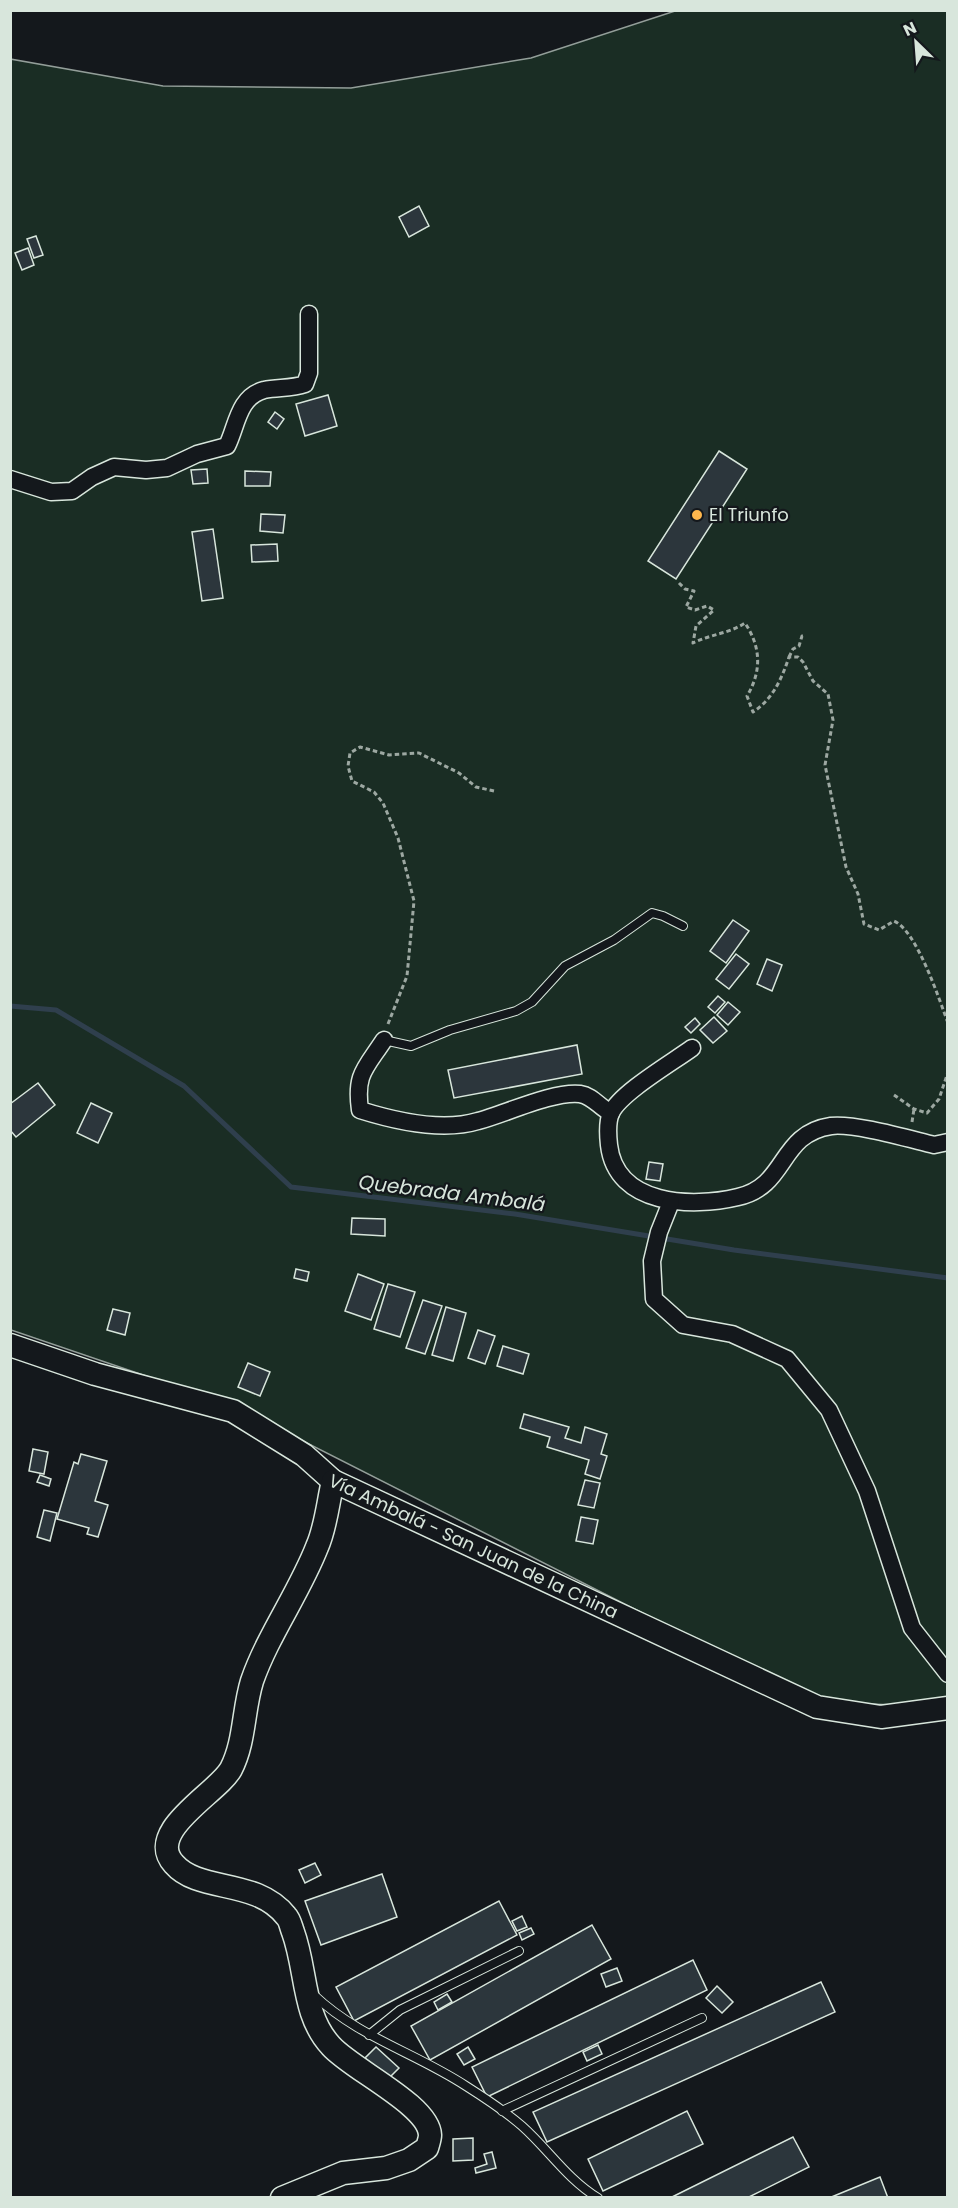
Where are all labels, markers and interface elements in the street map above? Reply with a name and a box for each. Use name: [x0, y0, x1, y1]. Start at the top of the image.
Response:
north arrow: [886, 12, 946, 72]
text: N: [900, 16, 920, 42]
place label: El Triunfo: [709, 502, 789, 527]
marker: El Triunfo: [690, 508, 704, 522]
water label: Quebrada Ambalá: [357, 1168, 547, 1218]
street label: Vía Ambalá - San Juan de la China: [325, 1468, 622, 1624]

